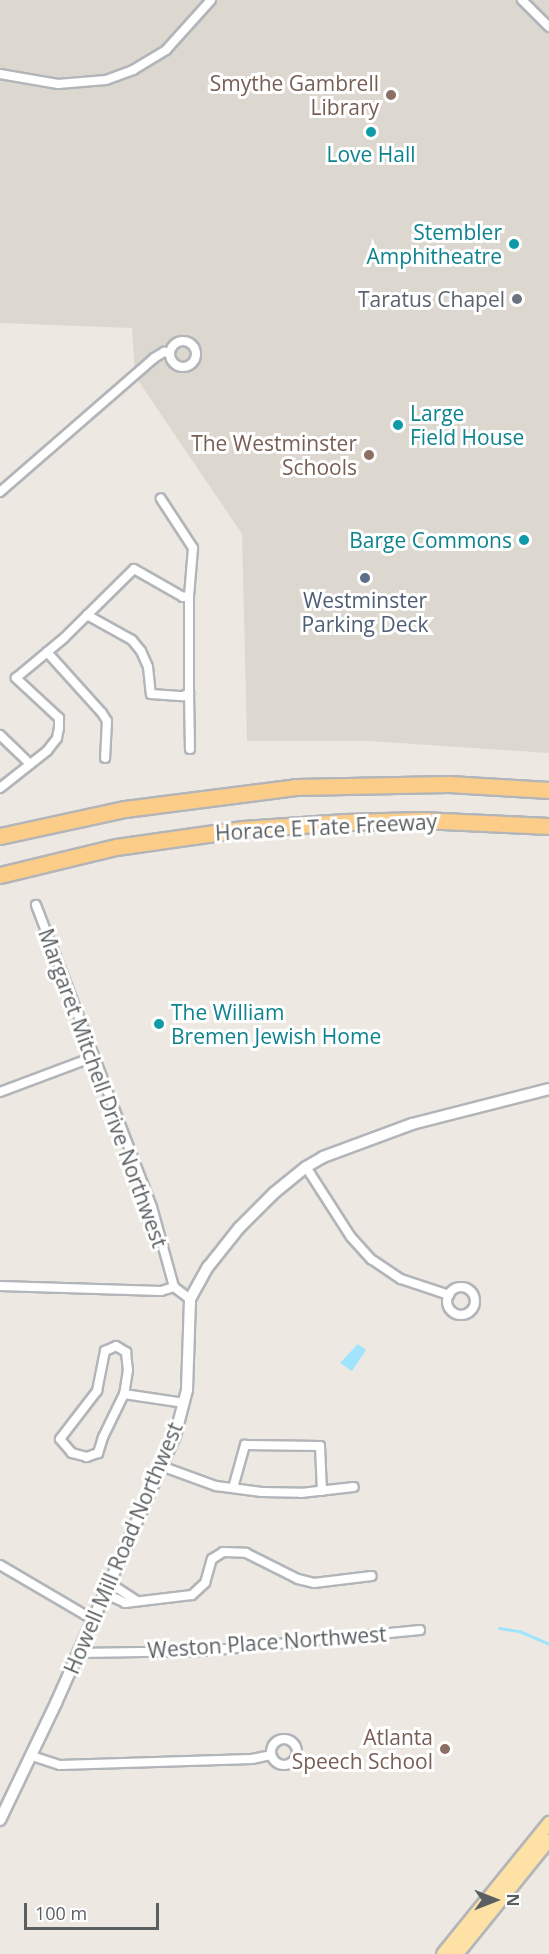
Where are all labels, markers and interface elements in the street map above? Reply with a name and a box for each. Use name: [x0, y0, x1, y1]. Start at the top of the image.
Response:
place label: Smythe Gambrell Library: [210, 70, 379, 120]
marker: Smythe Gambrell Library: [384, 88, 398, 102]
marker: Love Hall: [364, 125, 378, 139]
place label: Love Hall: [326, 141, 416, 167]
place label: Stembler Amphitheatre: [367, 219, 502, 269]
marker: Stembler Amphitheatre: [507, 237, 521, 251]
place label: Taratus Chapel: [358, 286, 505, 312]
marker: Taratus Chapel: [510, 292, 524, 306]
place label: Large Field House: [410, 400, 524, 450]
marker: Large Field House: [391, 418, 405, 432]
place label: The Westminster Schools: [191, 430, 357, 480]
marker: The Westminster Schools: [362, 448, 376, 462]
place label: Barge Commons: [349, 527, 512, 553]
marker: Barge Commons: [517, 533, 531, 547]
marker: Westminster Parking Deck: [358, 571, 372, 585]
place label: Westminster Parking Deck: [301, 587, 429, 637]
street label: Horace E Tate Freeway: [214, 809, 438, 845]
street label: Margaret Mitchell Drive Northwest: [33, 925, 173, 1251]
place label: The William Bremen Jewish Home: [171, 999, 381, 1049]
marker: The William Bremen Jewish Home: [152, 1017, 166, 1031]
street label: Howell Mill Road Northwest: [58, 1418, 188, 1678]
street label: Weston Place Northwest: [147, 1621, 387, 1663]
place label: Atlanta Speech School: [292, 1724, 433, 1774]
marker: Atlanta Speech School: [438, 1742, 452, 1756]
north arrow: [465, 1870, 525, 1930]
scale bar: [27, 1891, 162, 1929]
text: N: [502, 1893, 524, 1907]
text: 100 m: [35, 1901, 87, 1925]

